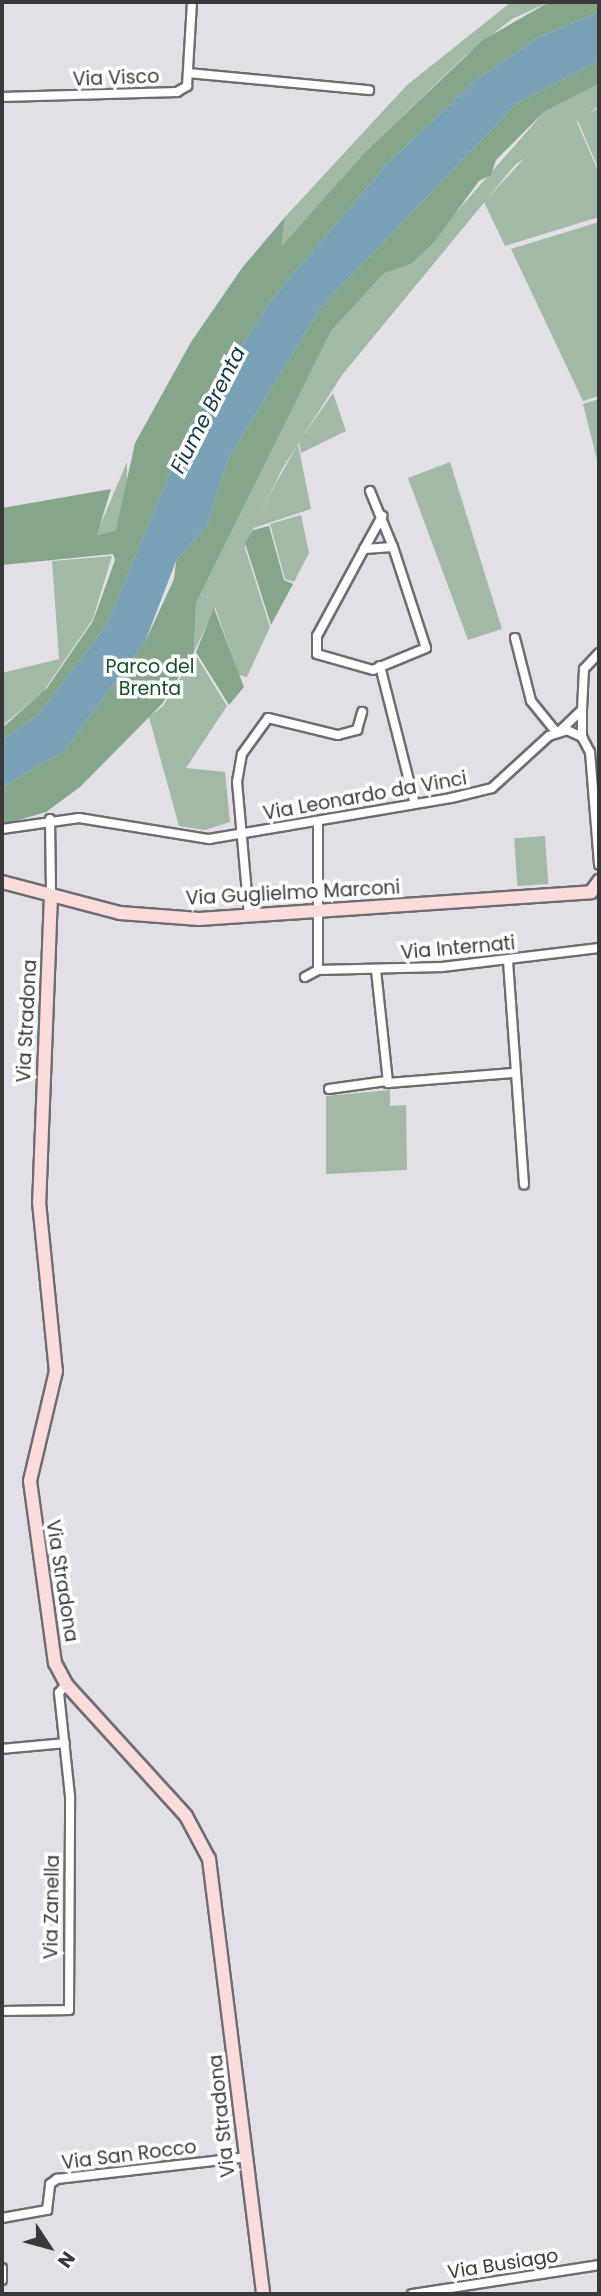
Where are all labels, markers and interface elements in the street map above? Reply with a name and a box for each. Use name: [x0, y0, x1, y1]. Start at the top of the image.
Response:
street label: Via Visco: [72, 65, 160, 91]
water label: Fiume Brenta: [165, 342, 251, 478]
park label: Parco del Brenta: [106, 656, 194, 700]
street label: Via Leonardo da Vinci: [261, 767, 469, 825]
street label: Via Guglielmo Marconi: [185, 876, 401, 910]
street label: Via Internati: [400, 932, 516, 964]
street label: Via Stradona: [12, 959, 42, 1083]
street label: Via Stradona: [41, 1518, 83, 1644]
street label: Via Zanella: [40, 1854, 64, 1960]
street label: Via Stradona: [204, 2053, 240, 2179]
street label: Via San Rocco: [60, 2135, 198, 2175]
north arrow: [14, 2212, 84, 2282]
street label: Via Busiago: [446, 2244, 560, 2284]
text: N: [51, 2246, 82, 2273]

